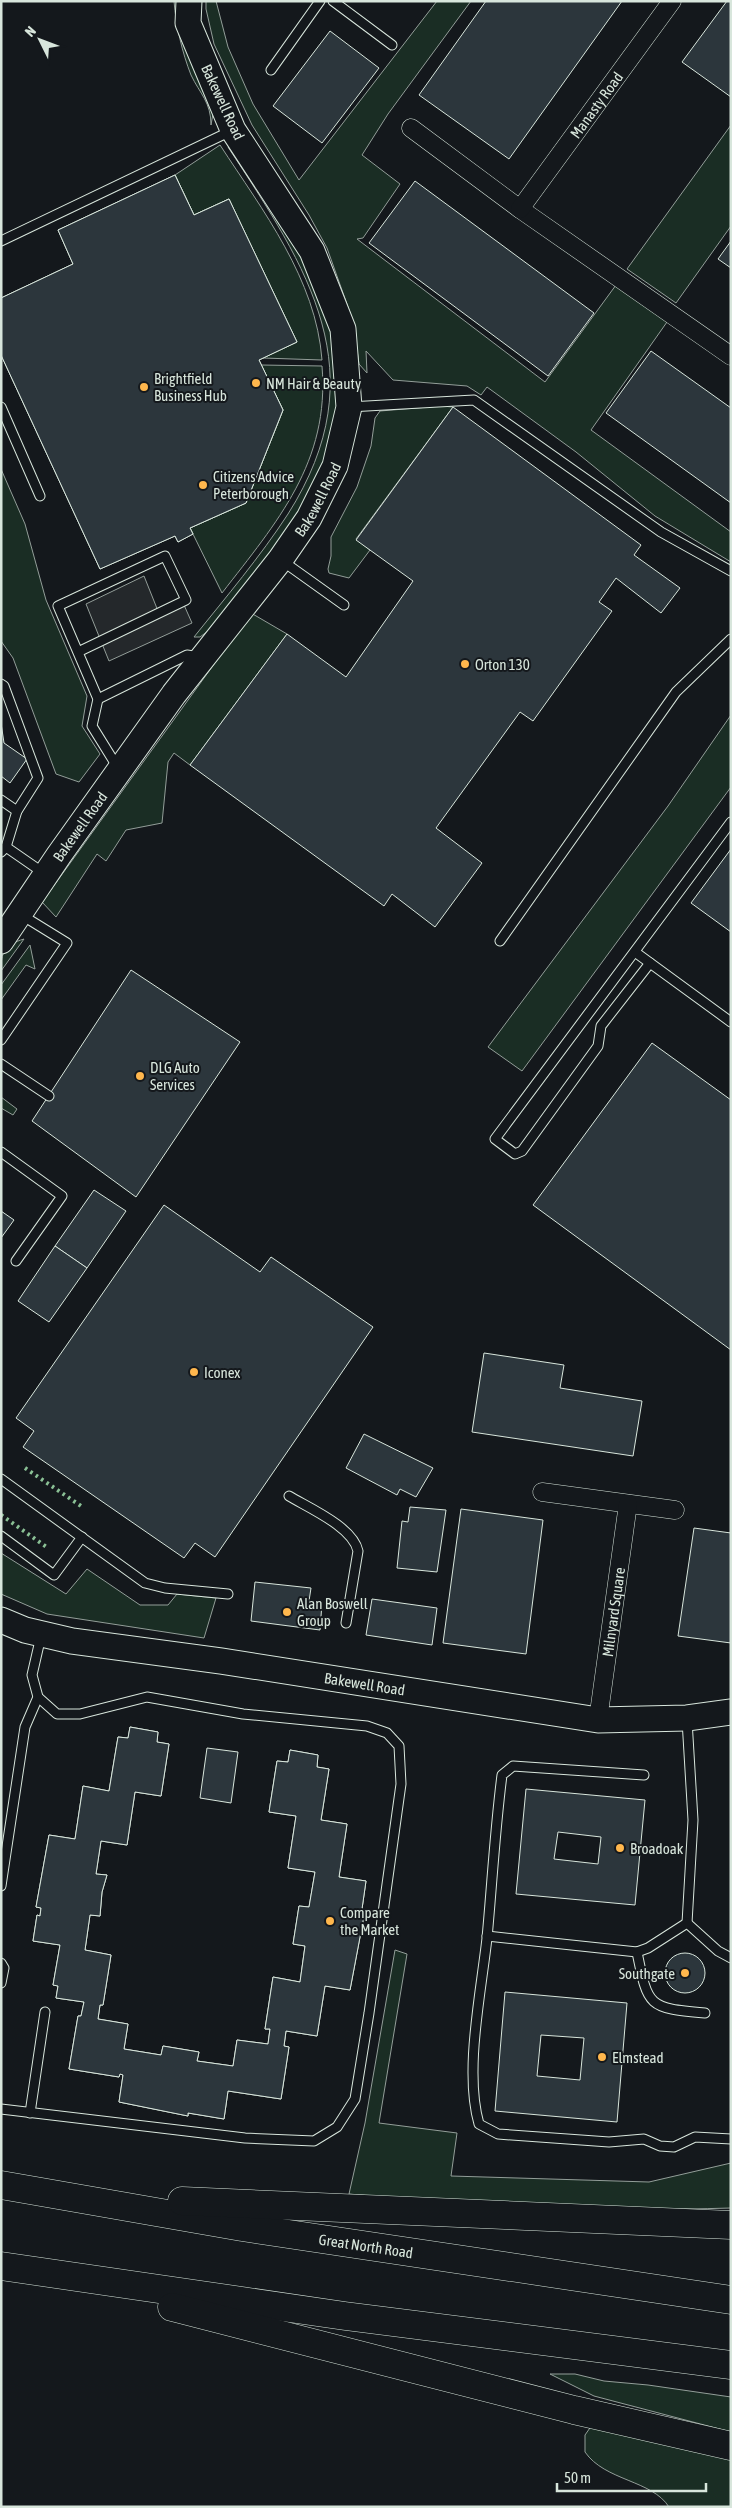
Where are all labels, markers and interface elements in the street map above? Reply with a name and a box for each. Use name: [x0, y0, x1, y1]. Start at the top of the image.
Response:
north arrow: [15, 15, 65, 65]
text: N: [22, 23, 39, 40]
street label: Bakewell Road: [198, 62, 248, 142]
street label: Manasty Road: [566, 68, 626, 141]
place label: Brightfield Business Hub: [154, 370, 227, 404]
place label: NM Hair & Beauty: [266, 375, 361, 392]
marker: NM Hair & Beauty: [250, 377, 262, 389]
marker: Brightfield Business Hub: [138, 381, 150, 393]
street label: Bakewell Road: [291, 459, 344, 539]
place label: Citizens Advice Peterborough: [213, 468, 294, 502]
marker: Citizens Advice Peterborough: [197, 479, 209, 491]
place label: Orton 130: [475, 656, 530, 673]
marker: Orton 130: [459, 658, 471, 670]
street label: Bakewell Road: [49, 788, 110, 864]
place label: DLG Auto Services: [150, 1059, 200, 1093]
marker: DLG Auto Services: [134, 1070, 146, 1082]
place label: Iconex: [204, 1364, 240, 1381]
marker: Iconex: [188, 1366, 200, 1378]
street label: Milnyard Square: [598, 1566, 628, 1658]
place label: Alan Boswell Group: [297, 1595, 368, 1629]
marker: Alan Boswell Group: [281, 1606, 293, 1618]
street label: Bakewell Road: [323, 1669, 406, 1698]
place label: Broadoak: [630, 1840, 684, 1857]
marker: Broadoak: [614, 1842, 626, 1854]
place label: Compare the Market: [340, 1904, 399, 1938]
marker: Compare the Market: [324, 1915, 336, 1927]
place label: Southgate: [619, 1965, 675, 1982]
marker: Southgate: [679, 1967, 691, 1979]
place label: Elmstead: [612, 2049, 664, 2066]
marker: Elmstead: [596, 2051, 608, 2063]
street label: Great North Road: [318, 2230, 414, 2261]
scale bar: [557, 2460, 706, 2492]
text: 50 m: [564, 2469, 591, 2486]

